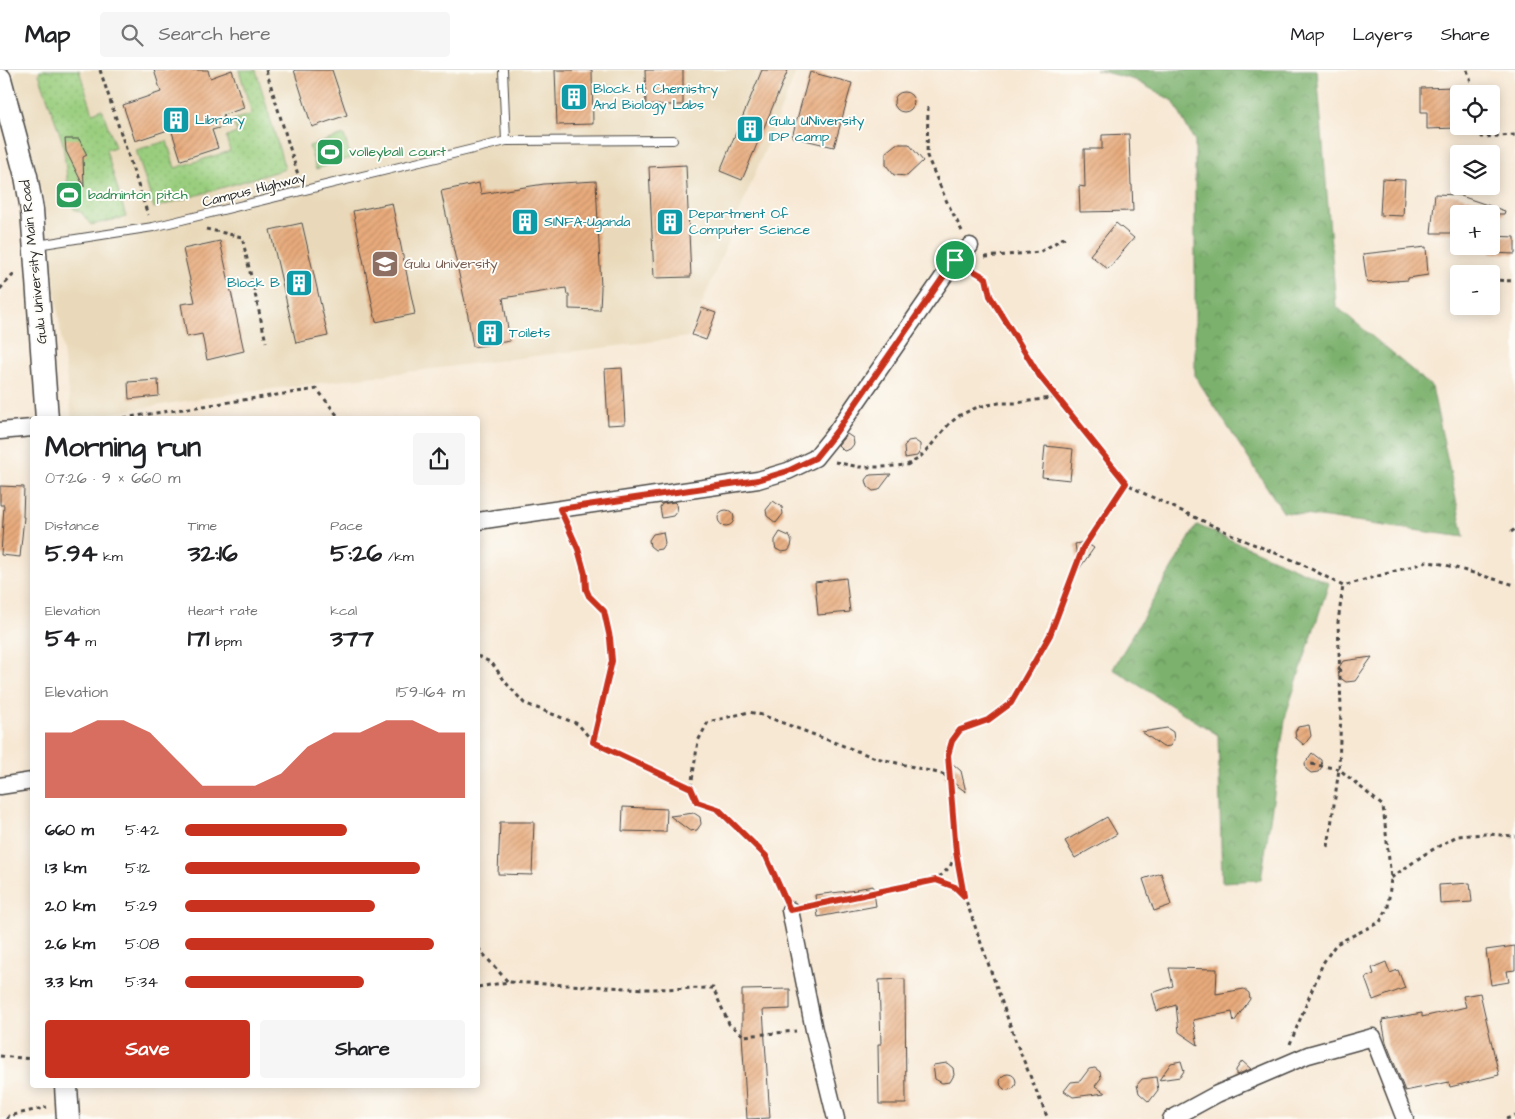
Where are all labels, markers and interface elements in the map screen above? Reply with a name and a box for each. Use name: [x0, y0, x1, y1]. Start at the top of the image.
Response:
search box: [100, 12, 450, 57]
text: Map: [25, 18, 70, 52]
icon: search: [118, 21, 146, 49]
text: Search here: [158, 21, 271, 48]
text: Map: [1290, 22, 1324, 47]
text: Layers: [1352, 22, 1413, 47]
text: Share: [1441, 22, 1490, 47]
place label: Block H, Chemistry And Biology Labs: [593, 79, 719, 115]
building icon: Block H, Chemistry And Biology Labs: [559, 82, 589, 112]
map controls: [1450, 85, 1500, 315]
button: locate: [1450, 85, 1500, 135]
building icon: Library: [161, 105, 191, 135]
place label: Library: [195, 110, 245, 130]
place label: Gulu UNiversity IDP camp: [769, 111, 865, 147]
building icon: Gulu UNiversity IDP camp: [735, 114, 765, 144]
sports icon: volleyball court: [315, 137, 345, 167]
place label: volleyball court: [349, 142, 446, 162]
button: layers: [1450, 145, 1500, 195]
street label: Campus Highway: [200, 167, 308, 213]
street label: Gulu University Main Road: [15, 179, 53, 345]
sports icon: badminton pitch: [54, 180, 84, 210]
place label: badminton pitch: [88, 185, 188, 205]
place label: Department Of Computer Science: [689, 204, 811, 240]
button: +: [1450, 205, 1500, 255]
building icon: SINFA-Uganda: [510, 207, 540, 237]
building icon: Department Of Computer Science: [655, 207, 685, 237]
place label: SINFA-Uganda: [544, 212, 630, 232]
pin: [934, 239, 976, 281]
icon: arrive: [941, 246, 969, 274]
school or university icon: Gulu University: [370, 249, 400, 279]
place label: Gulu University: [404, 254, 498, 274]
button: −: [1450, 265, 1500, 315]
building icon: Block B: [284, 268, 314, 298]
place label: Block B: [227, 273, 280, 293]
building icon: Toilets: [475, 318, 505, 348]
place label: Toilets: [509, 323, 550, 343]
text: Morning run: [45, 428, 201, 467]
button: share: [413, 433, 465, 485]
text: 07:26 · 9 × 660 m: [45, 467, 180, 489]
text: Distance: [45, 516, 99, 536]
text: Time: [188, 516, 217, 536]
text: Pace: [330, 516, 363, 536]
text: 5.94: [45, 536, 97, 571]
text: 32:16: [188, 536, 238, 571]
text: 5:26: [330, 536, 382, 571]
text: km: [97, 547, 123, 567]
text: /km: [382, 547, 414, 567]
text: Elevation: [45, 601, 100, 621]
text: Heart rate: [188, 601, 258, 621]
text: kcal: [330, 601, 357, 621]
text: 54: [45, 621, 80, 656]
text: 171: [188, 621, 209, 656]
text: 377: [330, 621, 374, 656]
text: m: [80, 632, 96, 652]
text: bpm: [209, 632, 242, 652]
text: Elevation: [45, 681, 108, 703]
text: 159–164 m: [396, 681, 465, 703]
text: 660 m: [45, 819, 94, 841]
text: 5:42: [125, 819, 159, 841]
text: 1.3 km: [45, 857, 86, 879]
text: 5:12: [125, 857, 150, 879]
text: 2.0 km: [45, 895, 95, 917]
text: 5:29: [125, 895, 157, 917]
text: 2.6 km: [45, 933, 95, 955]
text: 5:08: [125, 933, 159, 955]
text: 3.3 km: [45, 971, 92, 993]
text: 5:34: [125, 971, 158, 993]
button: Save: [45, 1020, 250, 1078]
button: Share: [260, 1020, 465, 1078]

